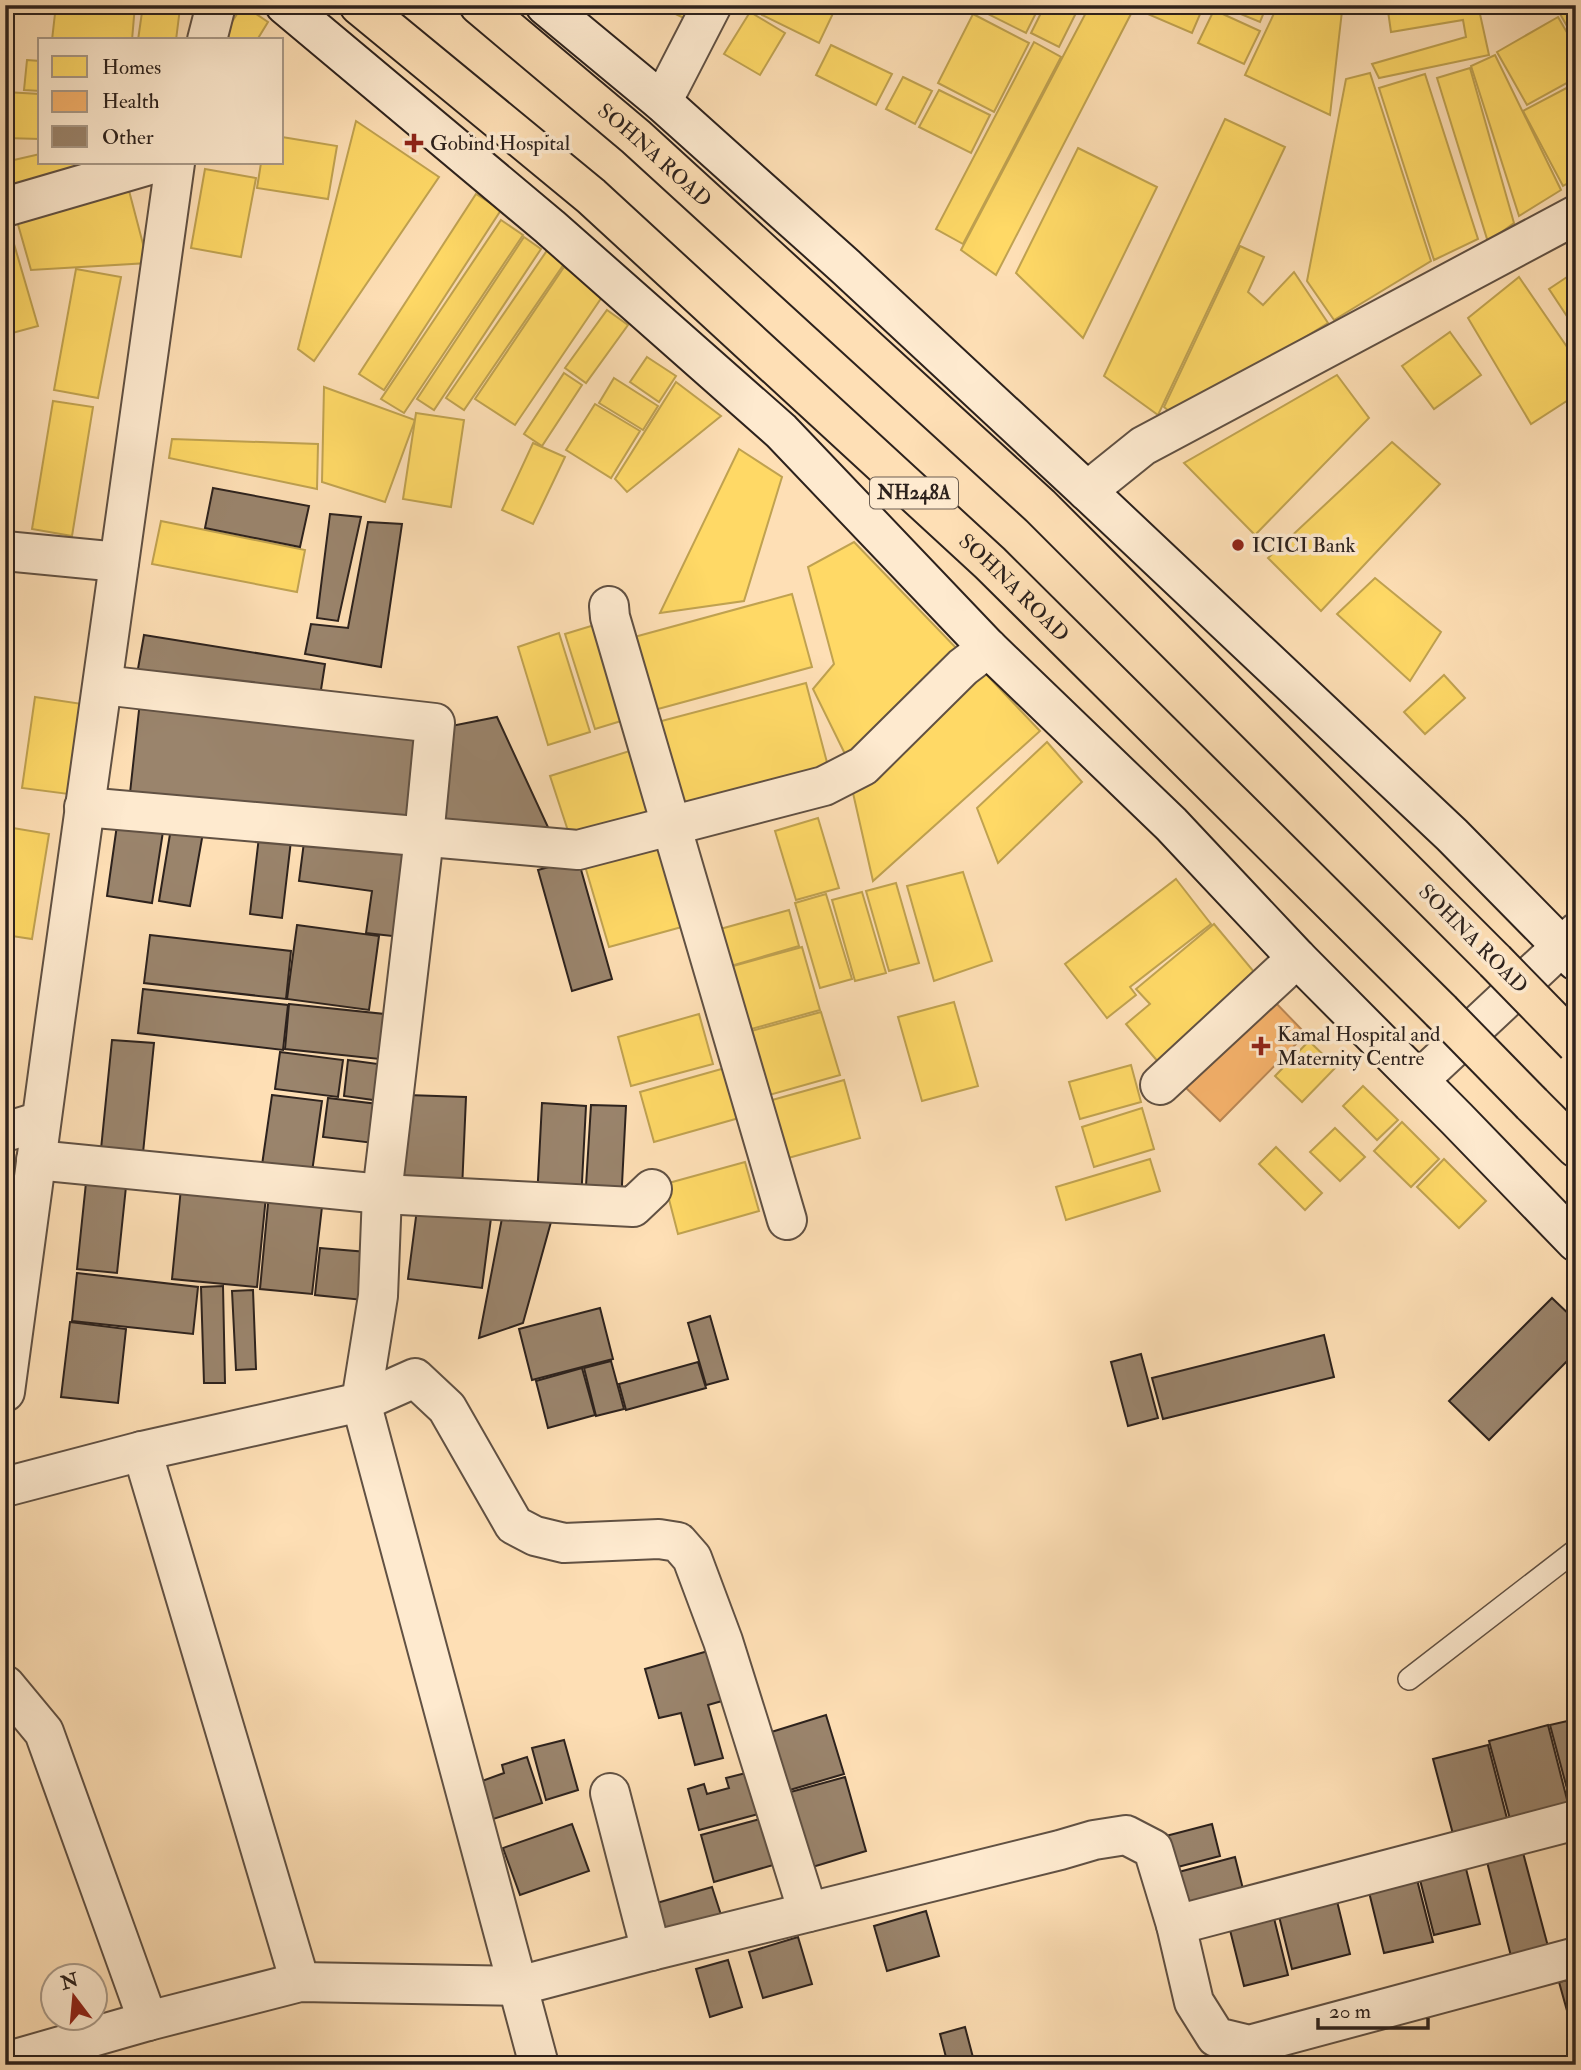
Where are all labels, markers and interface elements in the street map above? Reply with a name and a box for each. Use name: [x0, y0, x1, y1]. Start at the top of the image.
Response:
legend: [38, 38, 284, 164]
text: Homes: [102, 54, 161, 81]
text: Health: [102, 88, 159, 115]
street label: SOHNA ROAD: [592, 97, 717, 213]
text: Other: [102, 124, 154, 151]
place label: Gobind Hospital: [430, 130, 571, 157]
marker: Gobind Hospital: [404, 133, 424, 153]
road number: NH248A: [870, 478, 958, 508]
street label: SOHNA ROAD: [953, 528, 1075, 648]
place label: ICICI Bank: [1252, 532, 1356, 559]
marker: ICICI Bank: [1230, 537, 1246, 553]
street label: SOHNA ROAD: [1413, 879, 1533, 999]
place label: Kamal Hospital and Maternity Centre: [1277, 1021, 1441, 1072]
marker: Kamal Hospital and Maternity Centre: [1251, 1036, 1271, 1056]
north arrow: [38, 1962, 108, 2032]
text: N: [57, 1967, 82, 1996]
scale bar: [1318, 1986, 1429, 2030]
text: 20 m: [1329, 1998, 1371, 2025]

